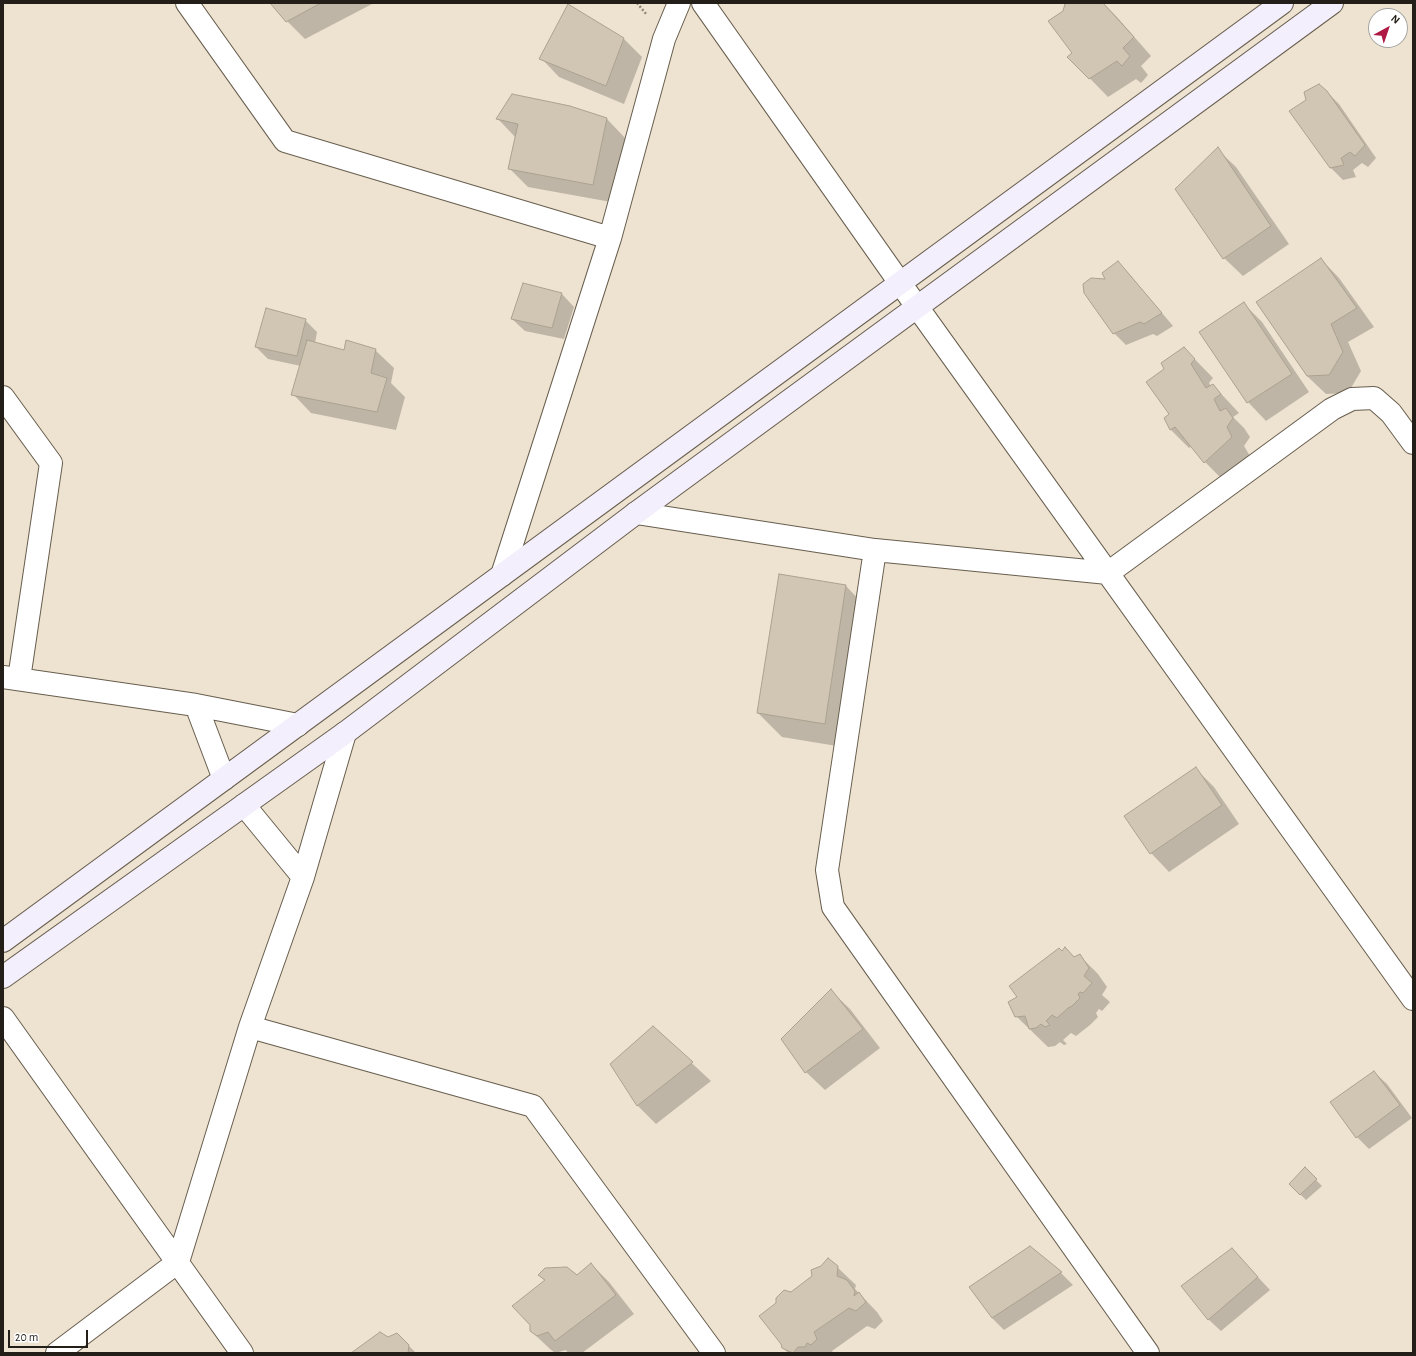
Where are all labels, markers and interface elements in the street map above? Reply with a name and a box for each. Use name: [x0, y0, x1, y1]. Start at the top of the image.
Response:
north arrow: [1368, 8, 1408, 48]
text: N: [1389, 13, 1402, 26]
scale bar: [10, 1322, 90, 1348]
text: 20 m: [15, 1331, 38, 1343]

